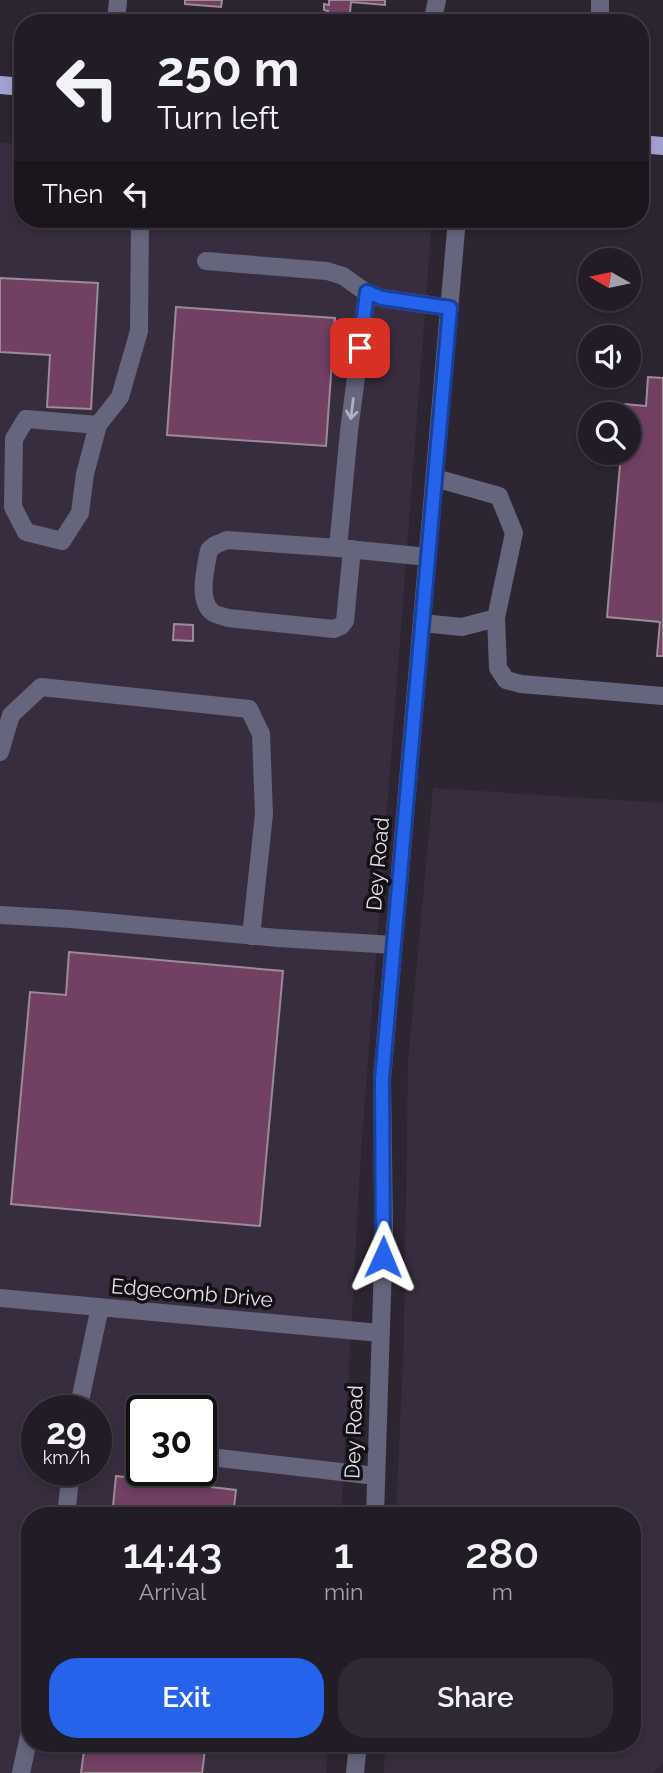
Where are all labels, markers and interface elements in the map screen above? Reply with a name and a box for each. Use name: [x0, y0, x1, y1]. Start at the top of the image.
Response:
text: 250 m: [157, 40, 299, 97]
icon: left: [42, 42, 133, 133]
text: Turn left: [157, 99, 279, 136]
icon: left: [117, 175, 155, 213]
text: Then: [42, 179, 103, 209]
north arrow: [578, 248, 640, 312]
map controls: [578, 248, 641, 465]
pin: [330, 318, 390, 378]
button: sound: [578, 325, 641, 388]
icon: arrive: [341, 329, 379, 367]
one-way arrow: [346, 397, 359, 420]
button: search: [578, 402, 641, 465]
street label: Dey Road: [361, 816, 394, 912]
position arrow: [346, 1220, 420, 1294]
street label: Edgecomb Drive: [110, 1273, 274, 1312]
street label: Dey Road: [339, 1385, 368, 1479]
speed limit sign: 30: [126, 1395, 217, 1486]
text: 29: [46, 1411, 87, 1452]
text: km/h: [43, 1447, 90, 1468]
text: 14:43: [123, 1529, 222, 1578]
text: 1: [334, 1529, 354, 1578]
text: 280: [465, 1529, 539, 1578]
text: Arrival: [139, 1578, 206, 1605]
text: min: [324, 1578, 364, 1605]
text: m: [492, 1578, 513, 1605]
button: Exit: [49, 1658, 324, 1738]
button: Share: [338, 1658, 613, 1738]

